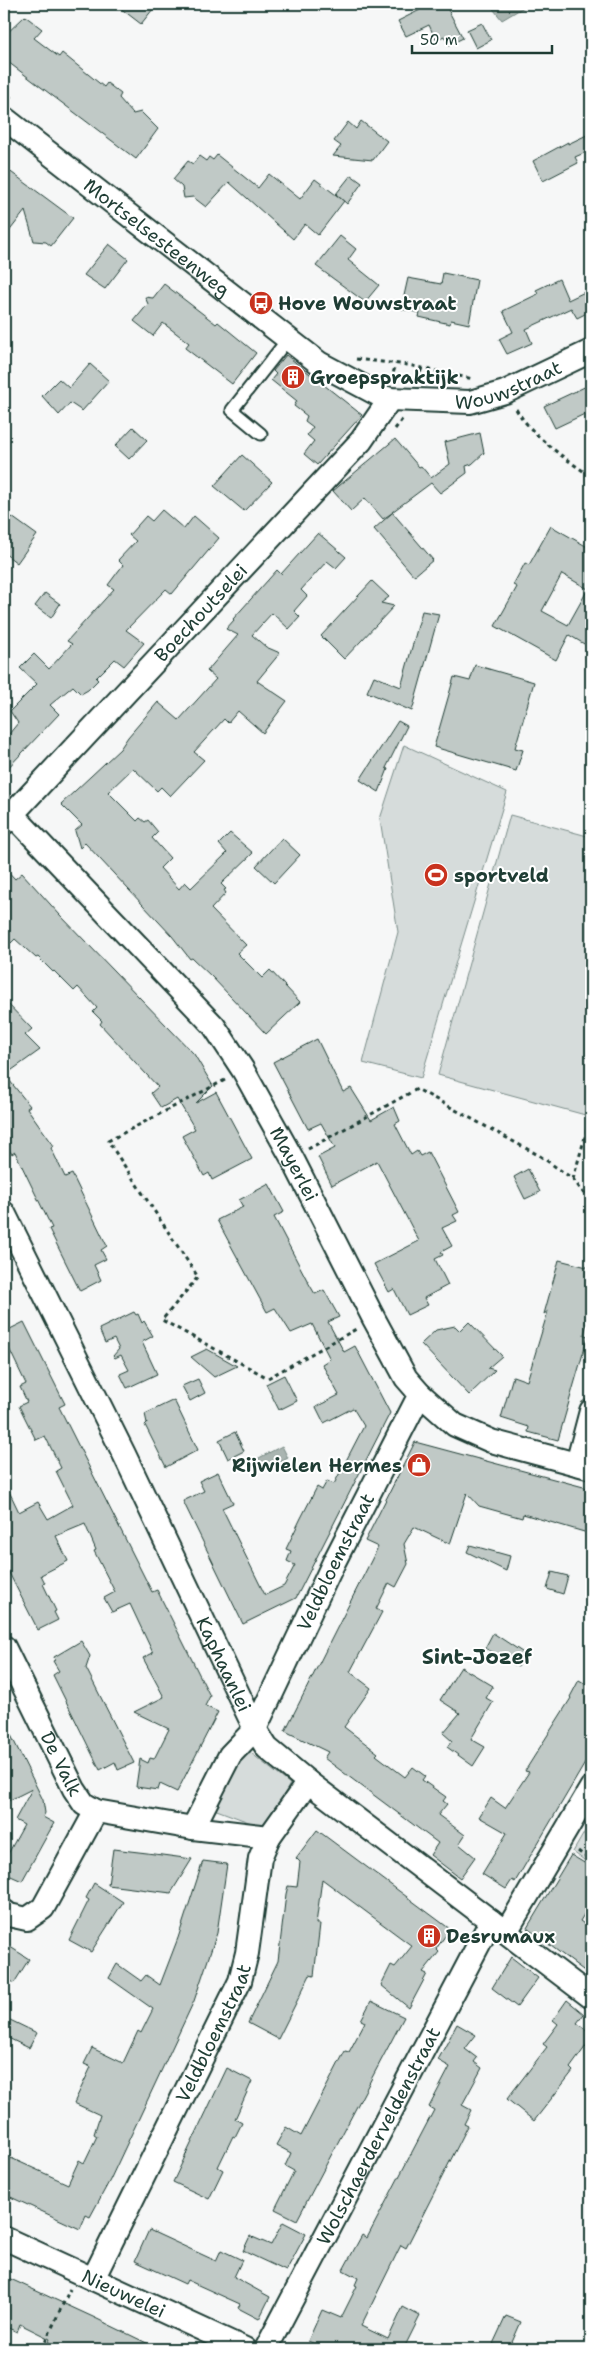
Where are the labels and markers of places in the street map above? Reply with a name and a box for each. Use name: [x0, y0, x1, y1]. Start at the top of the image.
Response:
bus stop icon: Hove Wouwstraat: [248, 290, 274, 316]
place label: Hove Wouwstraat: [278, 291, 456, 316]
building icon: Groepspraktijk: [280, 364, 306, 390]
place label: Groepspraktijk: [310, 365, 459, 390]
sports icon: sportveld: [423, 862, 449, 888]
place label: sportveld: [454, 863, 549, 888]
shop icon: Rijwielen Hermes: [406, 1452, 432, 1478]
place label: Rijwielen Hermes: [232, 1453, 402, 1478]
building icon: Desrumaux: [416, 1923, 442, 1949]
place label: Desrumaux: [446, 1924, 555, 1949]

